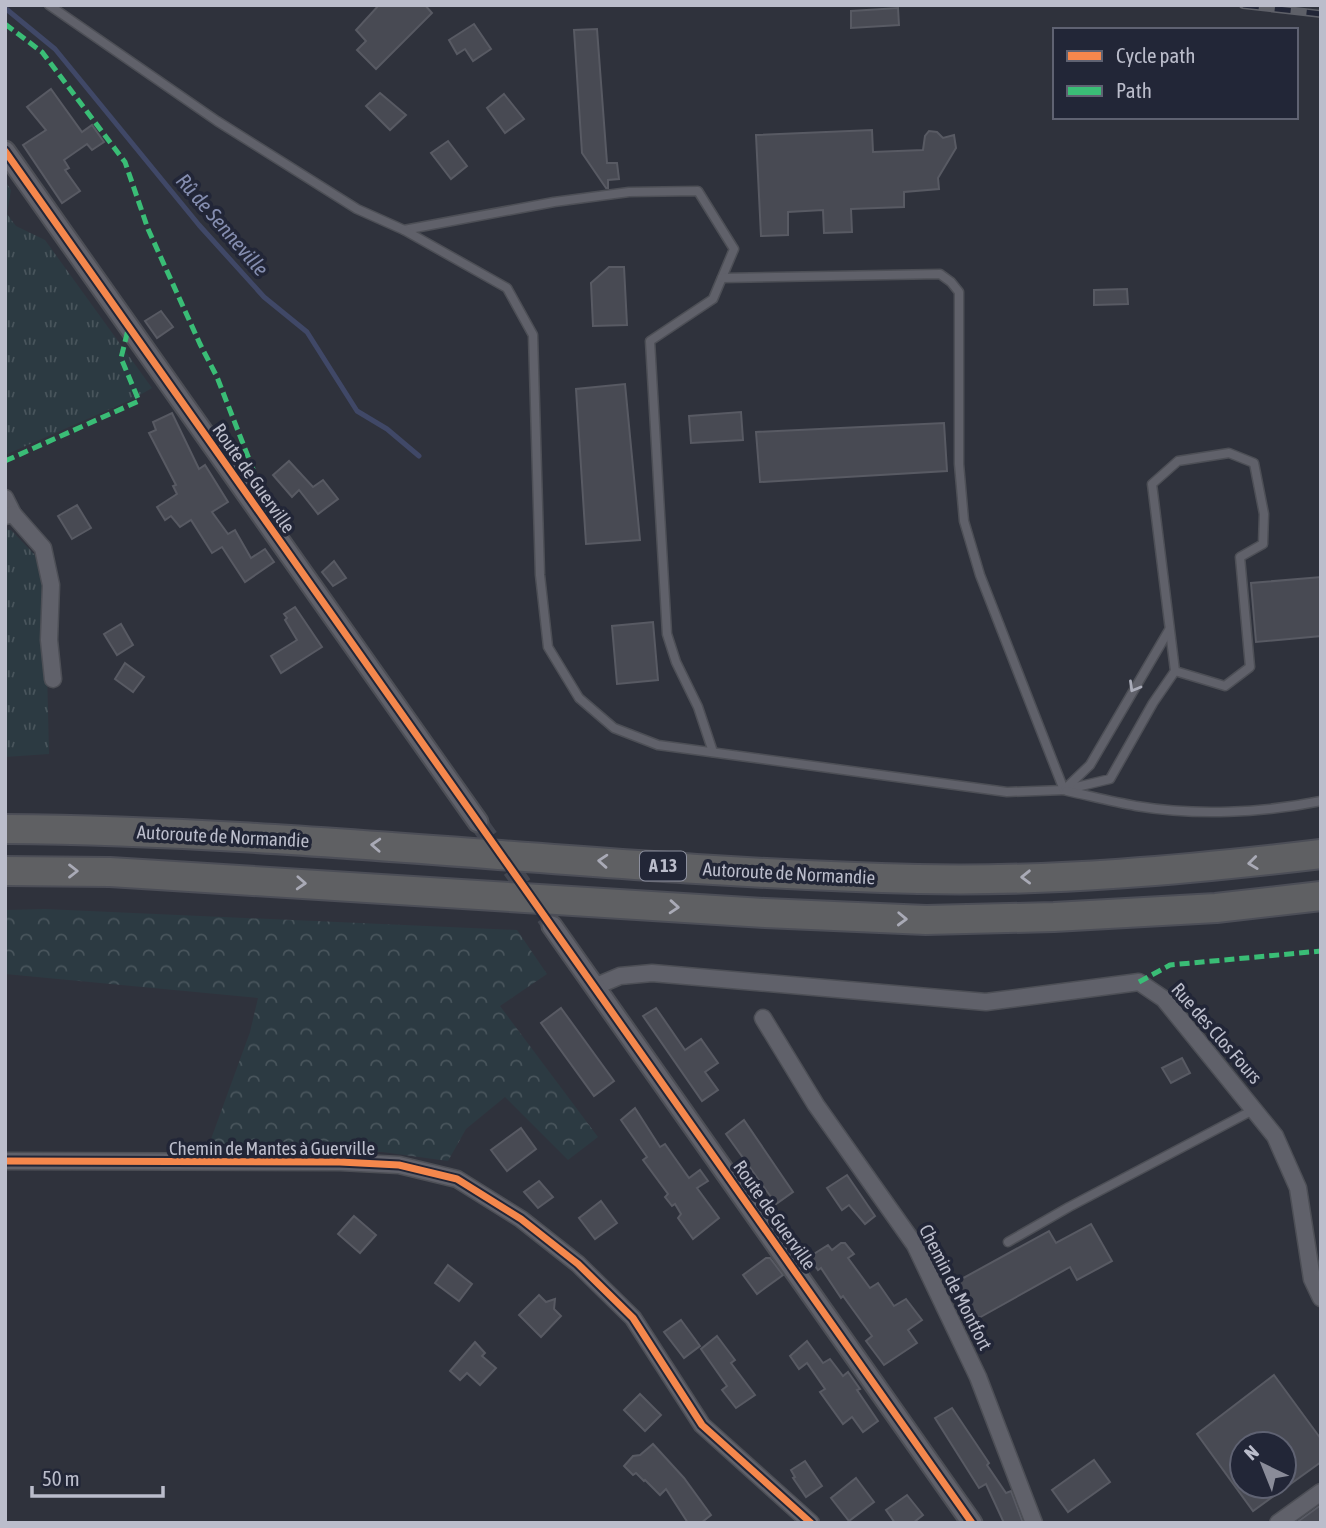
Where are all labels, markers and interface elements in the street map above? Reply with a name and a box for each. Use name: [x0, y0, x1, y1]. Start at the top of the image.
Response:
legend: [1053, 28, 1298, 119]
text: Cycle path: [1116, 43, 1195, 67]
text: Path: [1116, 78, 1152, 102]
water label: Rû de Senneville: [172, 168, 274, 280]
street label: Route de Guerville: [208, 419, 300, 537]
one-way arrow: [1129, 679, 1142, 692]
street label: Autoroute de Normandie: [136, 820, 310, 852]
one-way arrow: [370, 838, 381, 853]
road number: A 13: [640, 852, 686, 880]
one-way arrow: [597, 854, 608, 869]
one-way arrow: [1247, 855, 1259, 870]
street label: Autoroute de Normandie: [702, 857, 876, 889]
one-way arrow: [68, 864, 79, 879]
one-way arrow: [1020, 870, 1031, 885]
one-way arrow: [295, 875, 306, 890]
one-way arrow: [669, 899, 680, 914]
one-way arrow: [896, 911, 907, 926]
street label: Rue des Clos Fours: [1167, 978, 1267, 1088]
street label: Chemin de Mantes à Guerville: [169, 1137, 375, 1159]
street label: Route de Guerville: [729, 1156, 821, 1274]
street label: Chemin de Montfort: [915, 1221, 997, 1353]
north arrow: [1228, 1430, 1298, 1500]
text: N: [1240, 1441, 1263, 1464]
scale bar: [32, 1454, 163, 1498]
text: 50 m: [42, 1466, 80, 1490]

